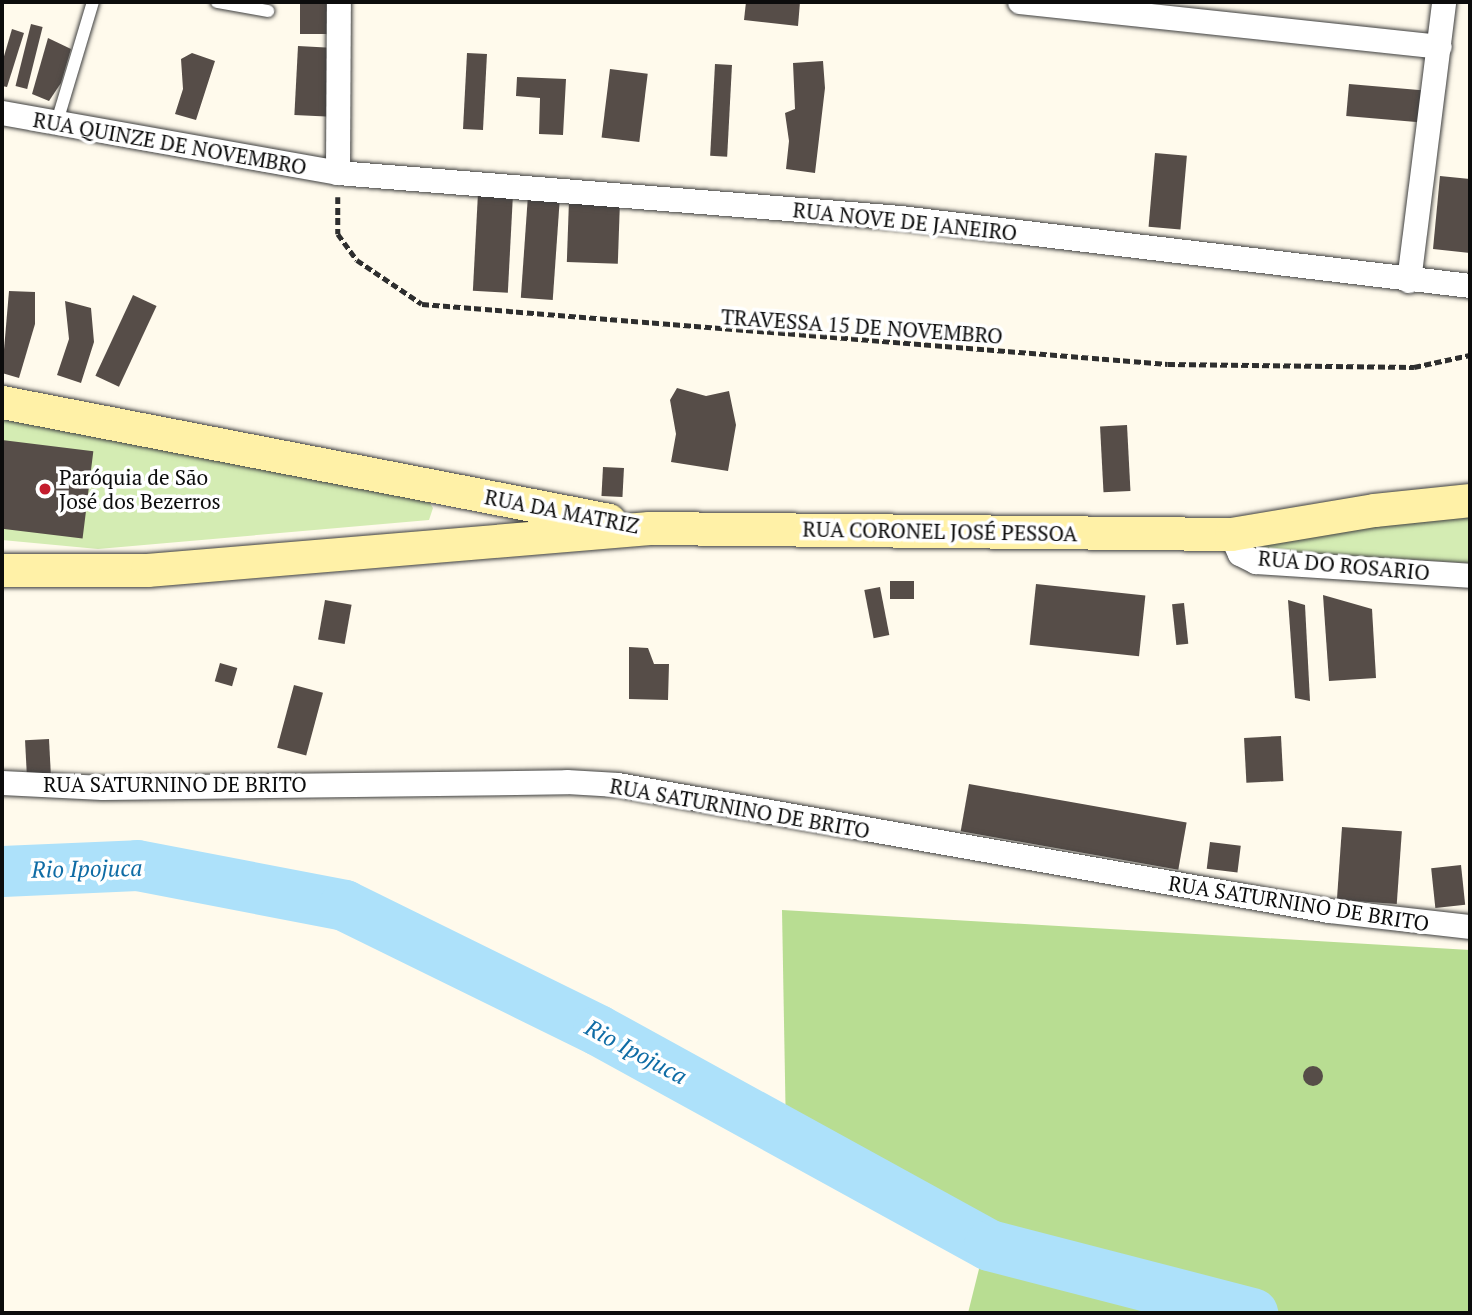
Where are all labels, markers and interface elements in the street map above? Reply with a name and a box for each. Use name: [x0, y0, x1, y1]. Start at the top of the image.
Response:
street label: RUA QUINZE DE NOVEMBRO: [31, 106, 309, 180]
street label: RUA NOVE DE JANEIRO: [791, 197, 1019, 245]
street label: TRAVESSA 15 DE NOVEMBRO: [720, 304, 1004, 348]
place label: Paróquia de São José dos Bezerros: [59, 464, 221, 514]
marker: Paróquia de São José dos Bezerros: [37, 481, 53, 497]
street label: RUA DA MATRIZ: [482, 484, 642, 538]
street label: RUA CORONEL JOSÉ PESSOA: [802, 516, 1078, 546]
street label: RUA DO ROSARIO: [1257, 545, 1431, 585]
street label: RUA SATURNINO DE BRITO: [43, 771, 307, 797]
street label: RUA SATURNINO DE BRITO: [608, 773, 872, 843]
water label: Rio Ipojuca: [31, 854, 143, 884]
street label: RUA SATURNINO DE BRITO: [1167, 870, 1431, 936]
water label: Rio Ipojuca: [580, 1014, 692, 1090]

